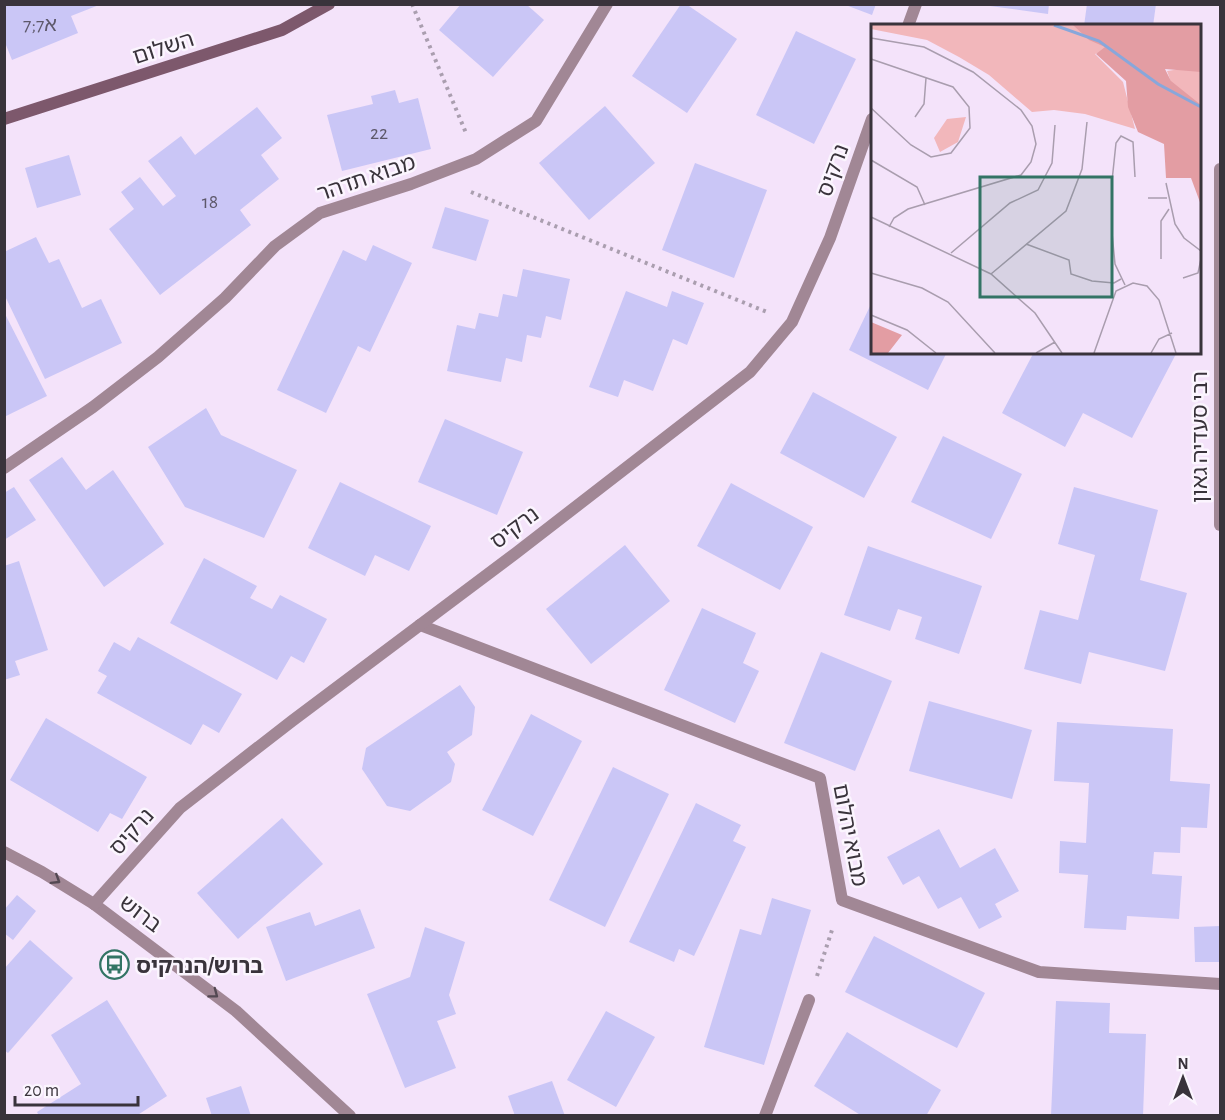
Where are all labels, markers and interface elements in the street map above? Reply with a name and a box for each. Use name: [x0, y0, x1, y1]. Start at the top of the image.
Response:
house number: 7;7א: [23, 15, 57, 35]
inset map: [871, 24, 1201, 354]
street label: השלום: [130, 28, 197, 68]
house number: 22: [370, 123, 388, 143]
street label: נרקיס: [813, 141, 853, 200]
street label: מבוא תדהר: [314, 151, 418, 205]
house number: 18: [202, 192, 218, 212]
street label: רבי סעדיה גאון: [1189, 371, 1211, 503]
street label: נרקיס: [486, 503, 543, 553]
street label: מבוא יהלום: [829, 782, 871, 888]
street label: נרקיס: [105, 804, 158, 859]
one-way arrow: [50, 873, 60, 885]
street label: ברוש: [115, 891, 165, 936]
bus stop icon: ברוש/הנרקיס: [99, 949, 131, 981]
place label: ברוש/הנרקיס: [136, 955, 263, 977]
one-way arrow: [207, 987, 218, 998]
north arrow: [1153, 1048, 1213, 1108]
text: N: [1177, 1056, 1189, 1072]
scale bar: [15, 1069, 138, 1107]
text: 20 m: [24, 1082, 59, 1100]

